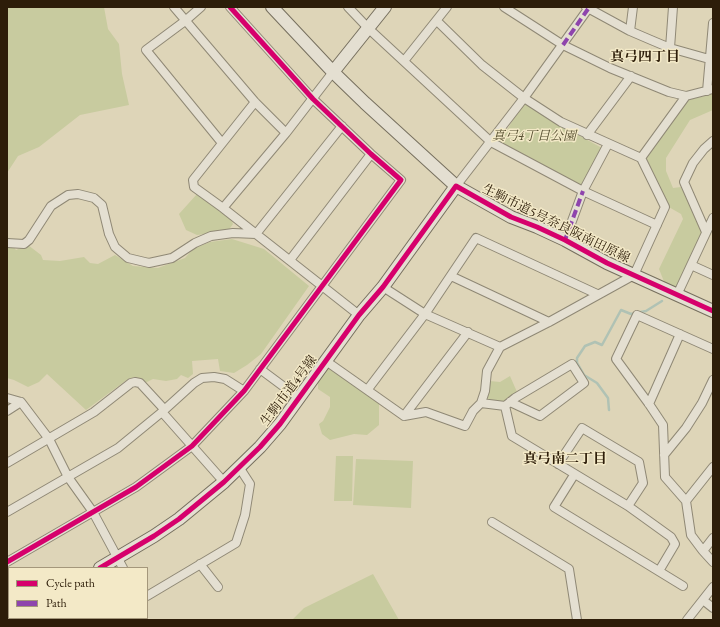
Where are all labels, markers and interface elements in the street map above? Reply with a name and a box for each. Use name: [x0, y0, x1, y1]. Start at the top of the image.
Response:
district label: 真弓四丁目: [610, 49, 680, 65]
park label: 真弓4丁目公園: [492, 128, 576, 144]
street label: 生駒市道5号奈良阪南田原線: [480, 181, 632, 267]
street label: 生駒市道4号線: [257, 353, 321, 429]
district label: 真弓南二丁目: [523, 451, 607, 467]
legend: [8, 567, 148, 619]
text: Cycle path: [46, 575, 95, 591]
text: Path: [46, 595, 67, 611]

